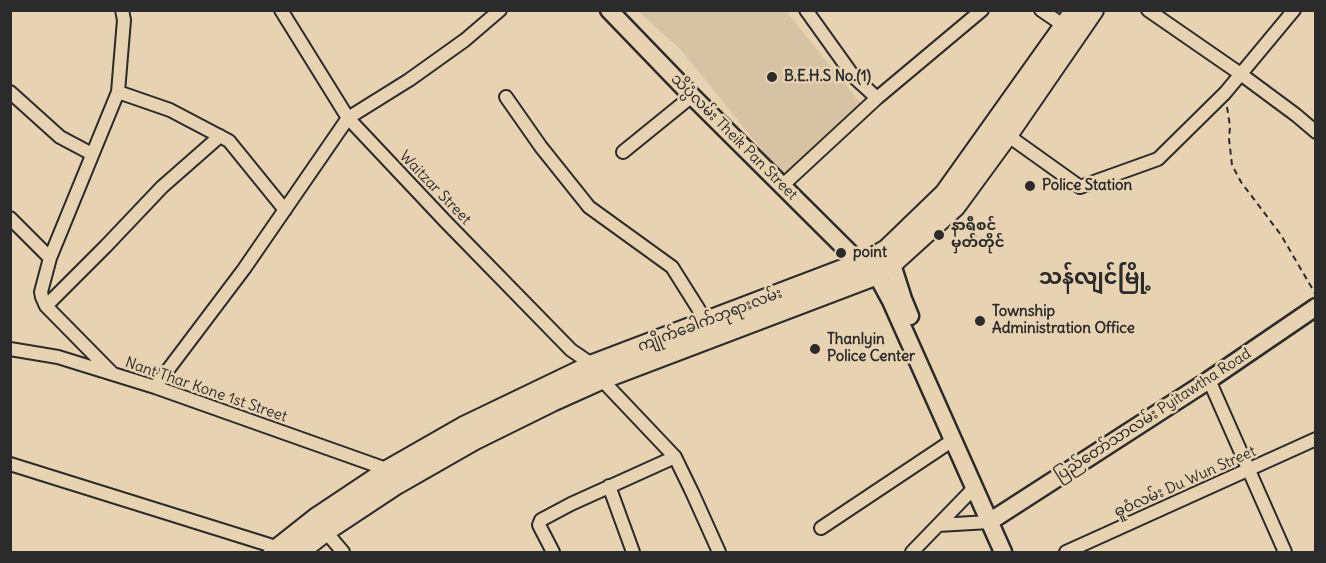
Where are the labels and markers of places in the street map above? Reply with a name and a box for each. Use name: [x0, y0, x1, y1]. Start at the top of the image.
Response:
place label: B.E.H.S No.(1): [784, 68, 871, 86]
marker: B.E.H.S No.(1): [765, 70, 779, 84]
place label: Police Station: [1042, 177, 1132, 195]
marker: Police Station: [1023, 179, 1037, 193]
place label: နာရီစင် မှတ်တိုင်: [951, 217, 1005, 252]
marker: နာရီစင် မှတ်တိုင်: [932, 228, 946, 242]
place label: point: [853, 244, 887, 262]
marker: point: [834, 246, 848, 260]
place label: Township Administration Office: [992, 303, 1135, 338]
marker: Township Administration Office: [973, 314, 987, 328]
place label: Thanlyin Police Center: [827, 331, 915, 366]
marker: Thanlyin Police Center: [808, 342, 822, 356]

